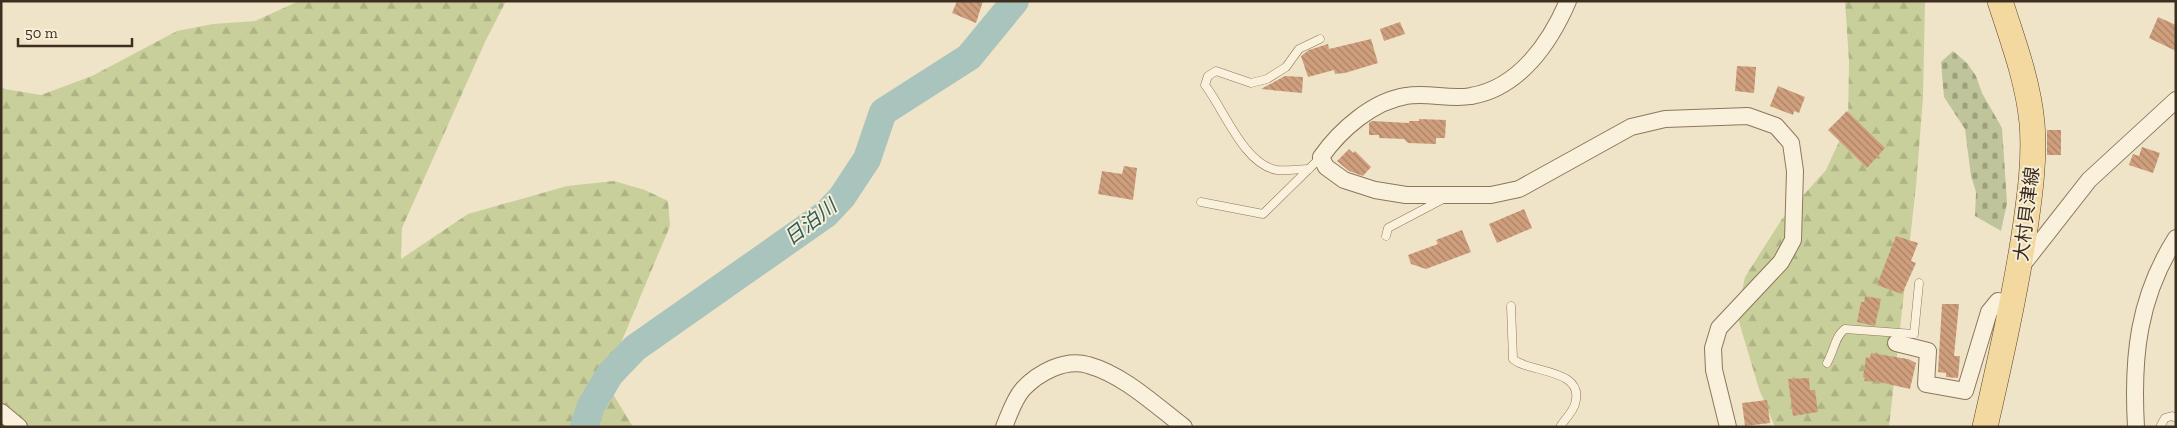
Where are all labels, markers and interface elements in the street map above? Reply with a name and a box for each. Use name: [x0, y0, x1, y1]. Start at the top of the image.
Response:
scale bar: [18, 15, 131, 47]
text: 50 m: [25, 24, 58, 42]
street label: 大村貝津線: [2009, 166, 2044, 263]
water label: 日泊川: [779, 193, 843, 250]

